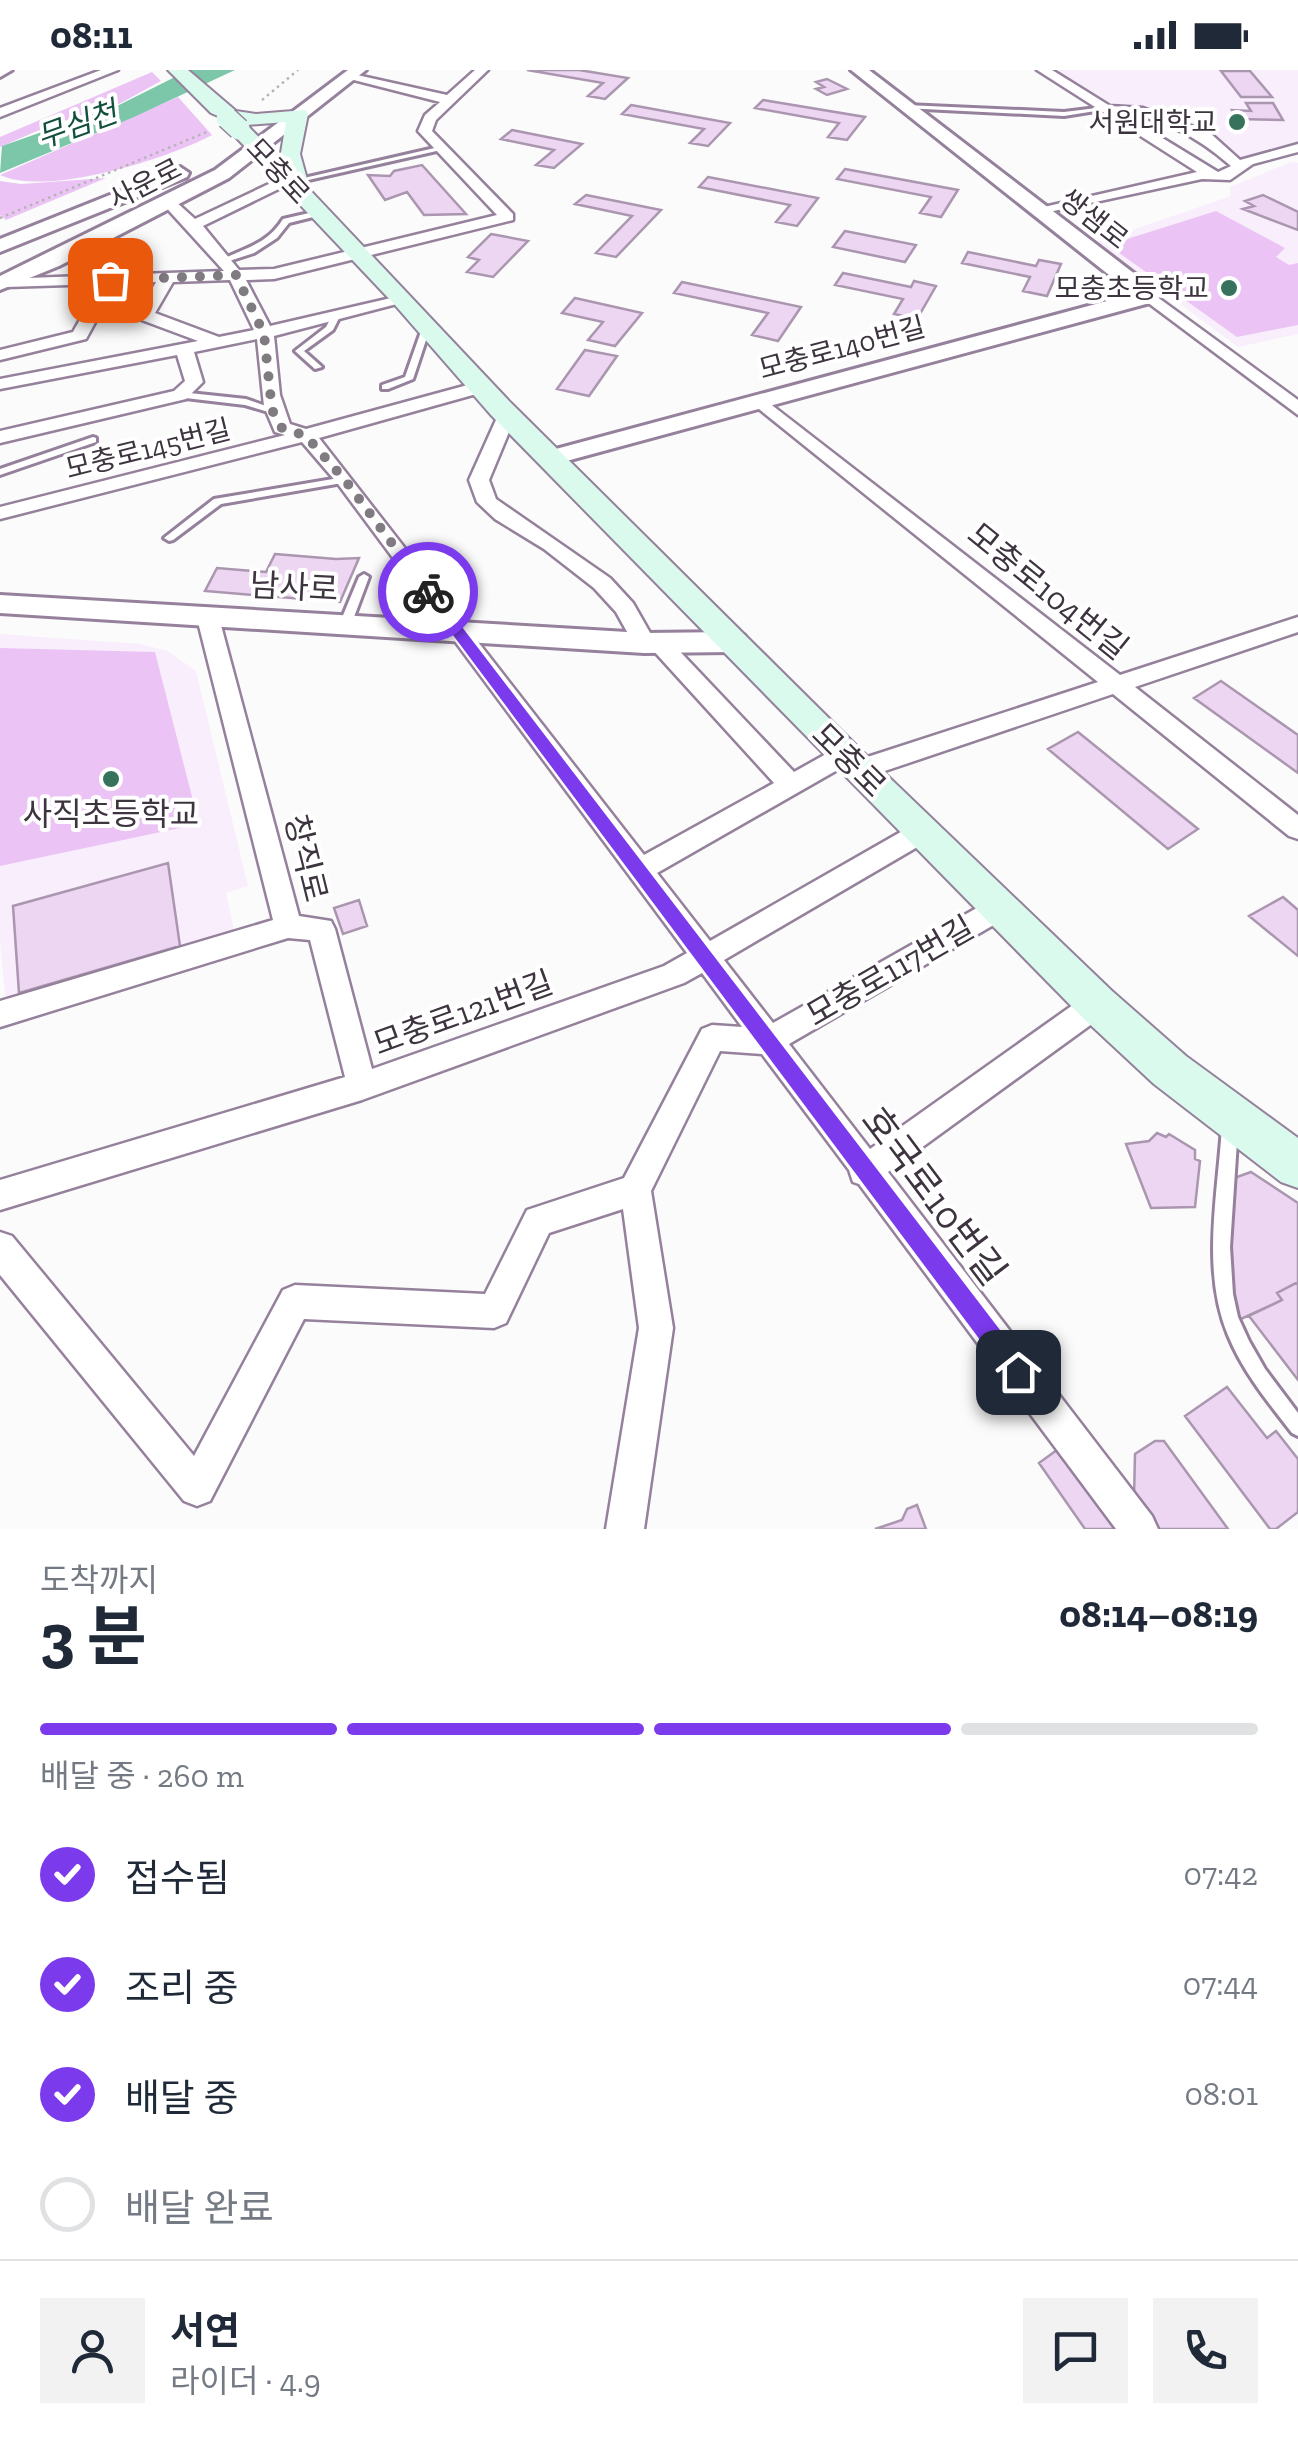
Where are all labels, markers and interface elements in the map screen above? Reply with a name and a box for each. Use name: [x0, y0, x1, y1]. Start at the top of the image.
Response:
text: 08:11: [50, 12, 133, 58]
water label: 무심천: [32, 93, 125, 156]
place label: 서원대학교: [1088, 106, 1217, 139]
marker: 서원대학교: [1226, 111, 1248, 133]
street label: 모충로: [240, 131, 316, 211]
street label: 사운로: [103, 152, 187, 216]
street label: 쌍샘로: [1053, 182, 1135, 256]
pin: [68, 238, 153, 323]
icon: bag: [83, 253, 138, 308]
place label: 모충초등학교: [1054, 272, 1209, 305]
marker: 모충초등학교: [1218, 277, 1240, 299]
street label: 모충로140번길: [755, 310, 929, 386]
street label: 모충로145번길: [62, 413, 234, 485]
street label: 모충로104번길: [960, 515, 1136, 667]
courier: [378, 542, 478, 642]
icon: bike: [401, 565, 456, 620]
street label: 남사로: [249, 566, 339, 608]
street label: 모충로: [804, 715, 894, 805]
marker: 사직초등학교: [100, 768, 122, 790]
place label: 사직초등학교: [23, 795, 199, 833]
street label: 창직로: [277, 811, 335, 905]
street label: 모충로117번길: [800, 908, 980, 1034]
street label: 모충로121번길: [368, 963, 558, 1063]
street label: 호국로10번길: [852, 1098, 1016, 1294]
pin: [976, 1330, 1061, 1415]
icon: home: [991, 1345, 1046, 1400]
text: 도착까지: [40, 1561, 158, 1599]
text: 08:14–08:19: [1059, 1591, 1258, 1637]
text: 3 분: [40, 1598, 147, 1676]
text: 배달 중 · 260 m: [40, 1757, 244, 1795]
icon: check: [40, 1847, 95, 1902]
text: 접수됨: [125, 1855, 230, 1901]
text: 07:42: [1184, 1855, 1258, 1893]
icon: check: [40, 1957, 95, 2012]
text: 조리 중: [125, 1965, 239, 2011]
text: 07:44: [1183, 1965, 1258, 2003]
icon: check: [40, 2067, 95, 2122]
text: 배달 중: [125, 2075, 239, 2121]
text: 08:01: [1184, 2075, 1258, 2113]
text: 배달 완료: [125, 2185, 273, 2231]
button: person: [40, 2298, 145, 2403]
button: chat: [1023, 2298, 1128, 2403]
button: phone: [1153, 2298, 1258, 2403]
text: 서연: [170, 2308, 240, 2354]
text: 라이더 · 4.9: [170, 2362, 321, 2400]

